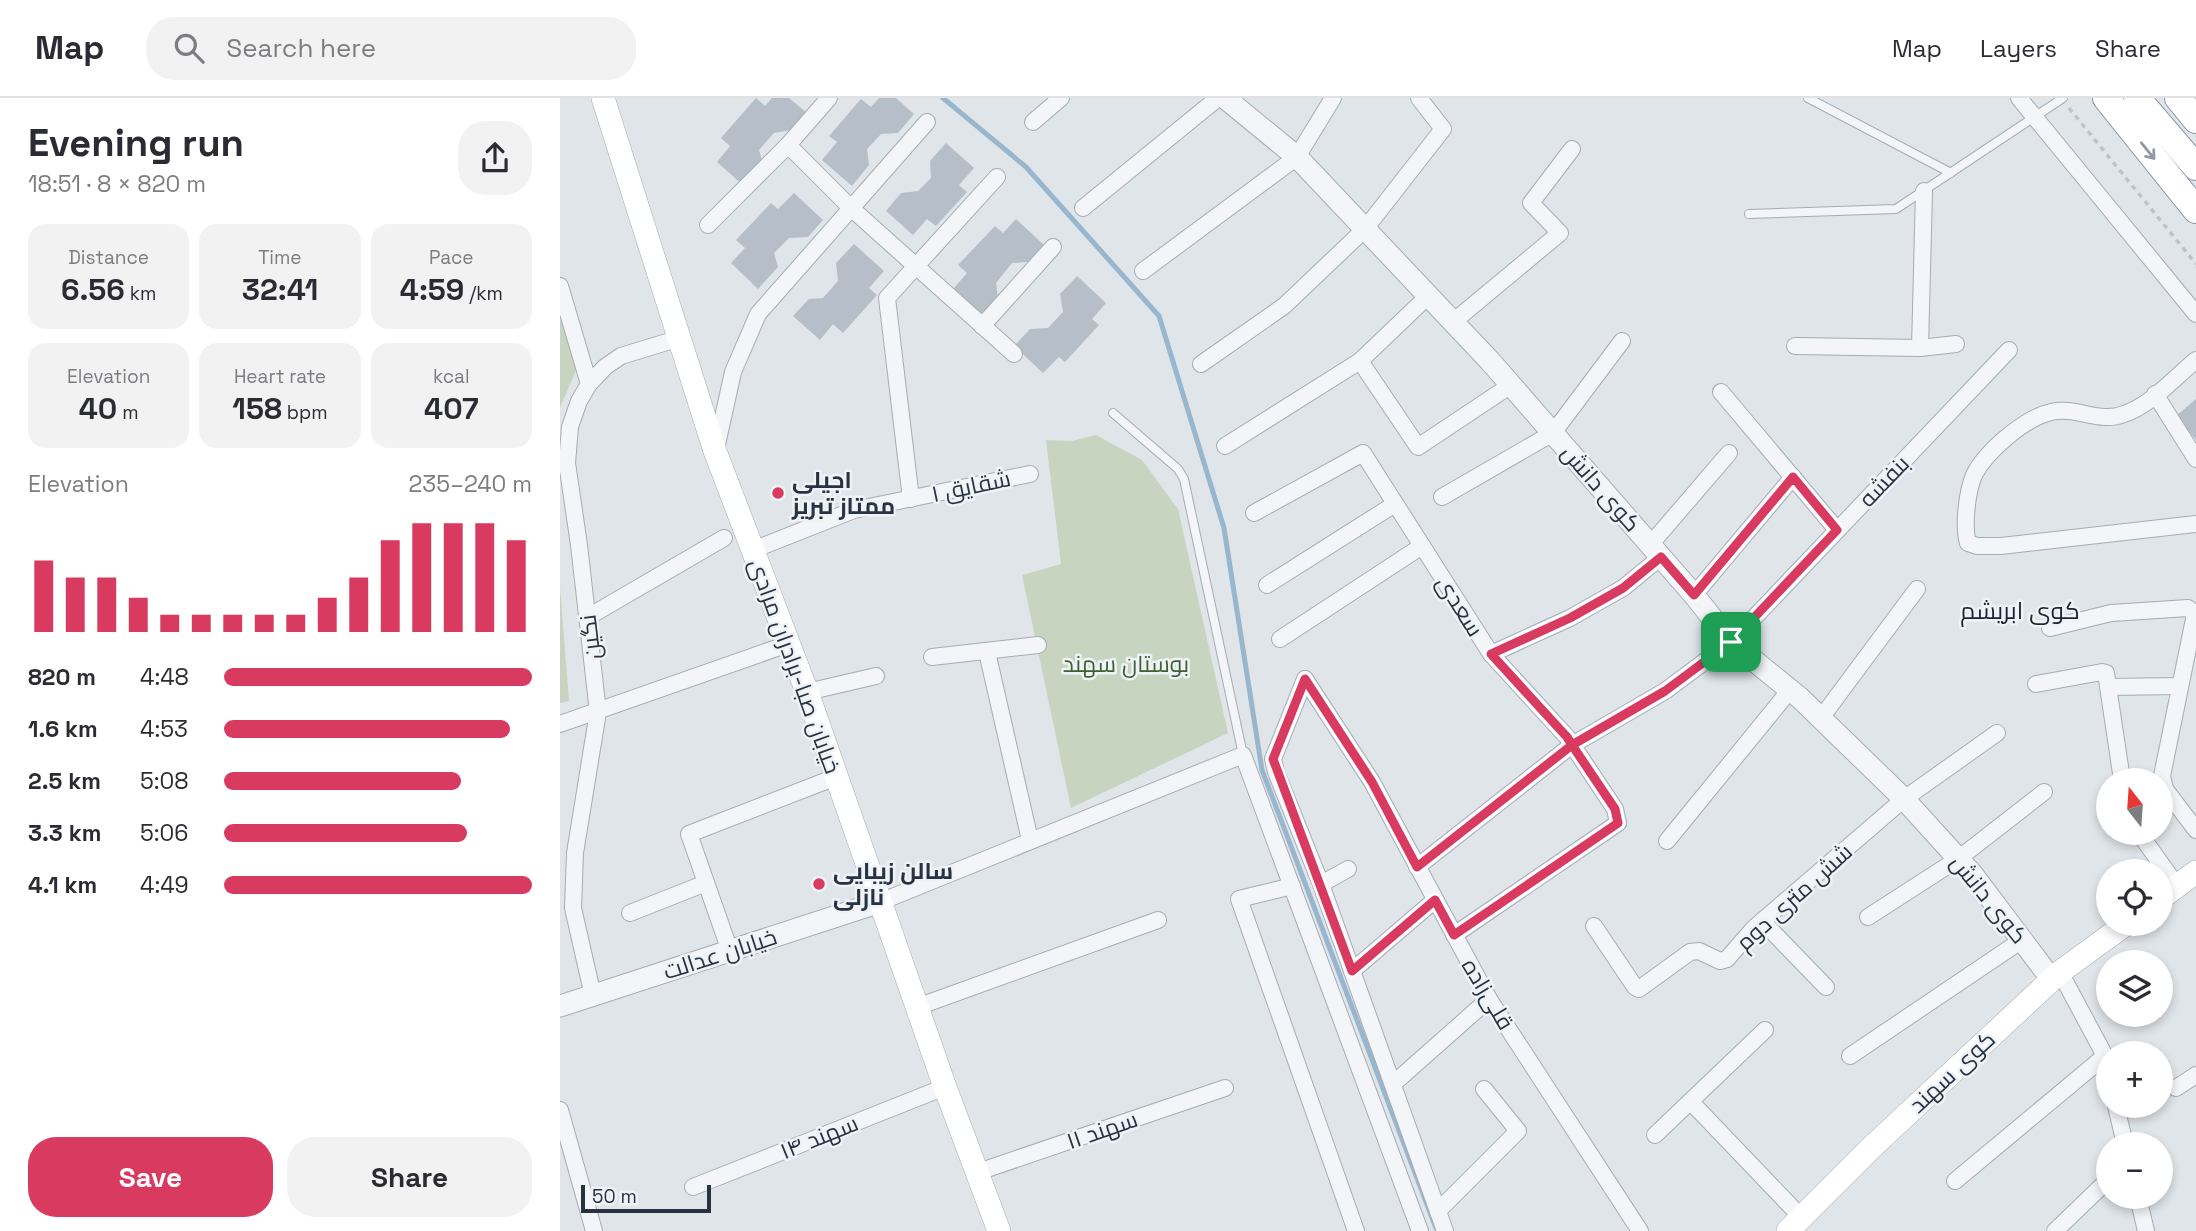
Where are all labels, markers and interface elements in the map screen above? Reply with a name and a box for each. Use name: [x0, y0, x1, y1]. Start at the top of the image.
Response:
search box: [146, 17, 636, 80]
text: Map: [35, 27, 104, 69]
icon: search: [170, 29, 208, 67]
text: Search here: [226, 31, 376, 65]
text: Map: [1892, 33, 1942, 64]
text: Layers: [1980, 33, 2057, 64]
text: Share: [2095, 33, 2161, 64]
text: Evening run: [28, 119, 244, 167]
button: share: [458, 121, 532, 195]
one-way arrow: [2141, 142, 2156, 160]
text: 18:51 · 8 × 820 m: [28, 169, 206, 199]
text: Distance: [68, 245, 149, 270]
text: Time: [258, 245, 302, 270]
text: Pace: [429, 245, 474, 270]
text: 6.56: [61, 270, 125, 309]
text: 32:41: [242, 270, 318, 309]
text: 4:59: [400, 270, 464, 309]
text: km: [125, 281, 156, 306]
text: /km: [464, 281, 503, 306]
text: Elevation: [67, 364, 150, 389]
text: Heart rate: [234, 364, 326, 389]
text: kcal: [433, 364, 470, 389]
text: 40: [79, 389, 117, 428]
text: 158: [232, 389, 282, 428]
text: 407: [424, 389, 479, 428]
text: m: [117, 400, 139, 425]
text: bpm: [282, 400, 328, 425]
street label: کوی دانش: [1555, 438, 1647, 538]
street label: بنفشه: [1852, 449, 1916, 513]
street label: شقایق ۱: [929, 463, 1013, 509]
place label: اجیلی ممتاز تبریز: [791, 465, 895, 521]
text: Elevation: [28, 469, 129, 499]
text: 235–240 m: [409, 469, 532, 499]
marker: اجیلی ممتاز تبریز: [770, 485, 786, 501]
street label: خیابان صبا-برادران مرادی: [742, 554, 848, 778]
street label: سعدی: [1430, 570, 1490, 642]
district label: کوی ابریشم: [1960, 595, 2080, 627]
pin: [1701, 612, 1761, 672]
street label: نگین: [572, 613, 608, 661]
icon: arrive: [1712, 623, 1750, 661]
park label: بوستان سهند: [1063, 649, 1189, 679]
text: 820 m: [28, 662, 96, 692]
text: 4:48: [140, 662, 189, 692]
text: 1.6 km: [28, 714, 98, 744]
text: 4:53: [140, 714, 188, 744]
text: 2.5 km: [28, 766, 101, 796]
text: 5:08: [140, 766, 189, 796]
north arrow: [2096, 768, 2174, 845]
map controls: [2096, 768, 2173, 1209]
text: 3.3 km: [28, 818, 101, 848]
text: 5:06: [140, 818, 188, 848]
street label: شش متری دوم: [1729, 837, 1859, 958]
street label: کوی دانش: [1944, 848, 2034, 950]
place label: سالن زیبایی نازلی: [833, 856, 953, 912]
button: locate: [2096, 859, 2173, 936]
text: 4.1 km: [28, 870, 97, 900]
text: 4:49: [140, 870, 189, 900]
marker: سالن زیبایی نازلی: [811, 876, 827, 892]
street label: خیابان عدالت: [659, 922, 781, 986]
button: layers: [2096, 950, 2173, 1027]
street label: قلی‌زاده: [1455, 953, 1521, 1035]
street label: کوی سهند: [1902, 1024, 2002, 1120]
button: +: [2096, 1041, 2173, 1118]
street label: سهند ۱۱: [1062, 1104, 1142, 1156]
street label: سهند ۱۴: [776, 1108, 862, 1166]
button: −: [2096, 1132, 2173, 1209]
button: Save: [28, 1137, 273, 1217]
button: Share: [287, 1137, 532, 1217]
scale bar: [581, 1182, 710, 1214]
text: 50 m: [592, 1184, 637, 1209]

